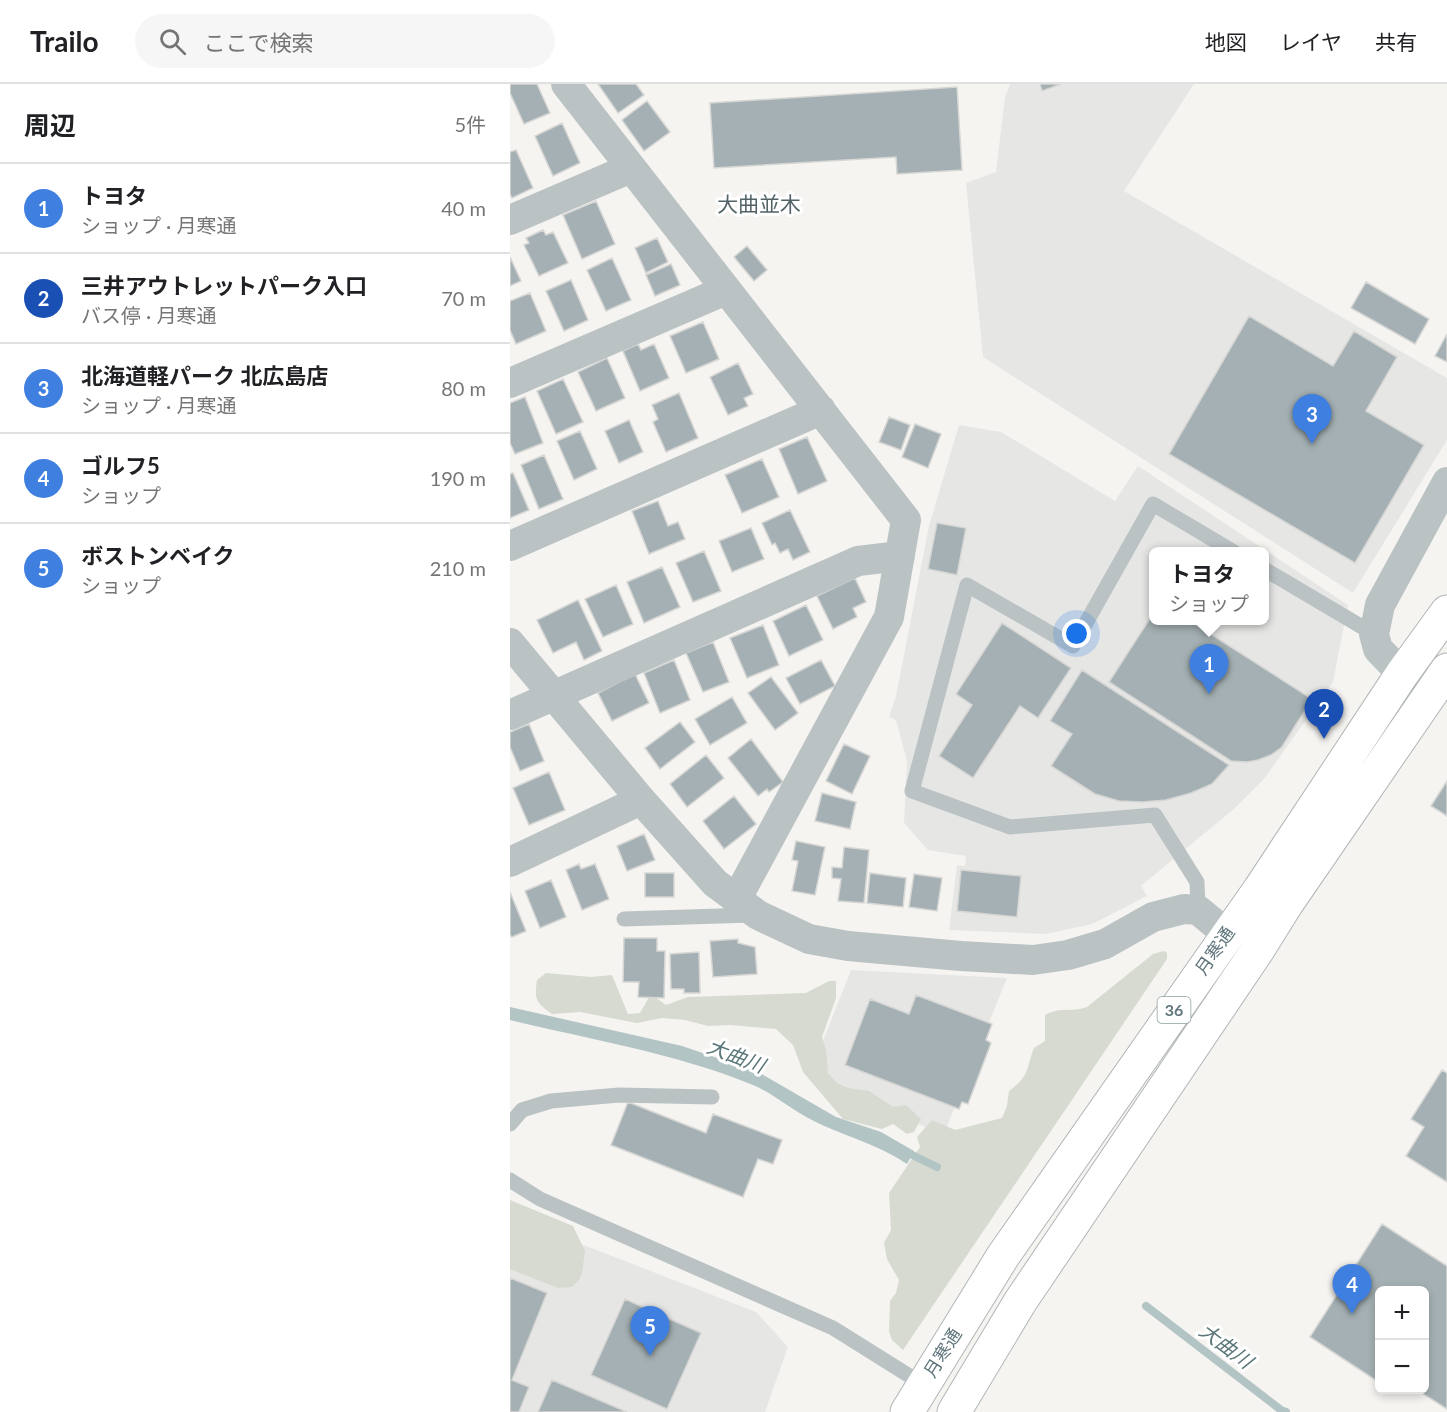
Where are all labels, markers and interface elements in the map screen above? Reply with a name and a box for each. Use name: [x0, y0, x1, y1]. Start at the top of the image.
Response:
search box: [135, 14, 555, 68]
text: Trailo: [30, 24, 99, 58]
icon: search: [156, 25, 189, 58]
text: ここで検索: [204, 29, 314, 56]
text: 地図: [1205, 29, 1247, 54]
text: レイヤ: [1280, 29, 1342, 54]
text: 共有: [1375, 29, 1417, 54]
text: 周辺: [24, 109, 76, 141]
text: 5件: [454, 112, 486, 136]
text: トヨタ: [81, 182, 147, 209]
district label: 大曲並木: [717, 191, 801, 216]
text: 1: [38, 196, 49, 220]
text: 40 m: [441, 196, 486, 220]
text: ショップ · 月寒通: [81, 213, 236, 237]
text: 三井アウトレットパーク入口: [81, 272, 367, 299]
text: 2: [38, 286, 49, 310]
text: 70 m: [441, 286, 486, 310]
text: バス停 · 月寒通: [81, 303, 216, 327]
text: 北海道軽パーク 北広島店: [81, 362, 328, 389]
text: 3: [38, 376, 49, 400]
text: 80 m: [441, 376, 486, 400]
text: ショップ · 月寒通: [81, 393, 236, 417]
pin: 3: [1292, 394, 1332, 444]
text: ゴルフ5: [81, 452, 160, 479]
text: 4: [38, 466, 49, 490]
text: 190 m: [430, 466, 486, 490]
text: ショップ: [81, 483, 161, 507]
text: ボストンベイク: [81, 542, 235, 569]
popup: [1149, 547, 1269, 625]
text: 5: [38, 556, 49, 580]
text: 210 m: [430, 556, 486, 580]
text: トヨタ: [1169, 560, 1235, 587]
text: ショップ: [81, 573, 161, 597]
text: ショップ: [1169, 591, 1249, 615]
your location: [1062, 619, 1091, 648]
pin: 1: [1190, 644, 1228, 694]
pin: 2: [1304, 690, 1344, 739]
street label: 月寒通: [1190, 922, 1239, 979]
road number: 36: [1158, 997, 1190, 1023]
water label: 大曲川: [704, 1033, 771, 1078]
pin: 4: [1332, 1264, 1372, 1314]
map controls: [1375, 1286, 1429, 1394]
button: +: [1375, 1286, 1429, 1340]
pin: 5: [630, 1306, 670, 1356]
water label: 大曲川: [1195, 1318, 1259, 1374]
street label: 月寒通: [919, 1324, 966, 1381]
button: −: [1375, 1340, 1429, 1394]

